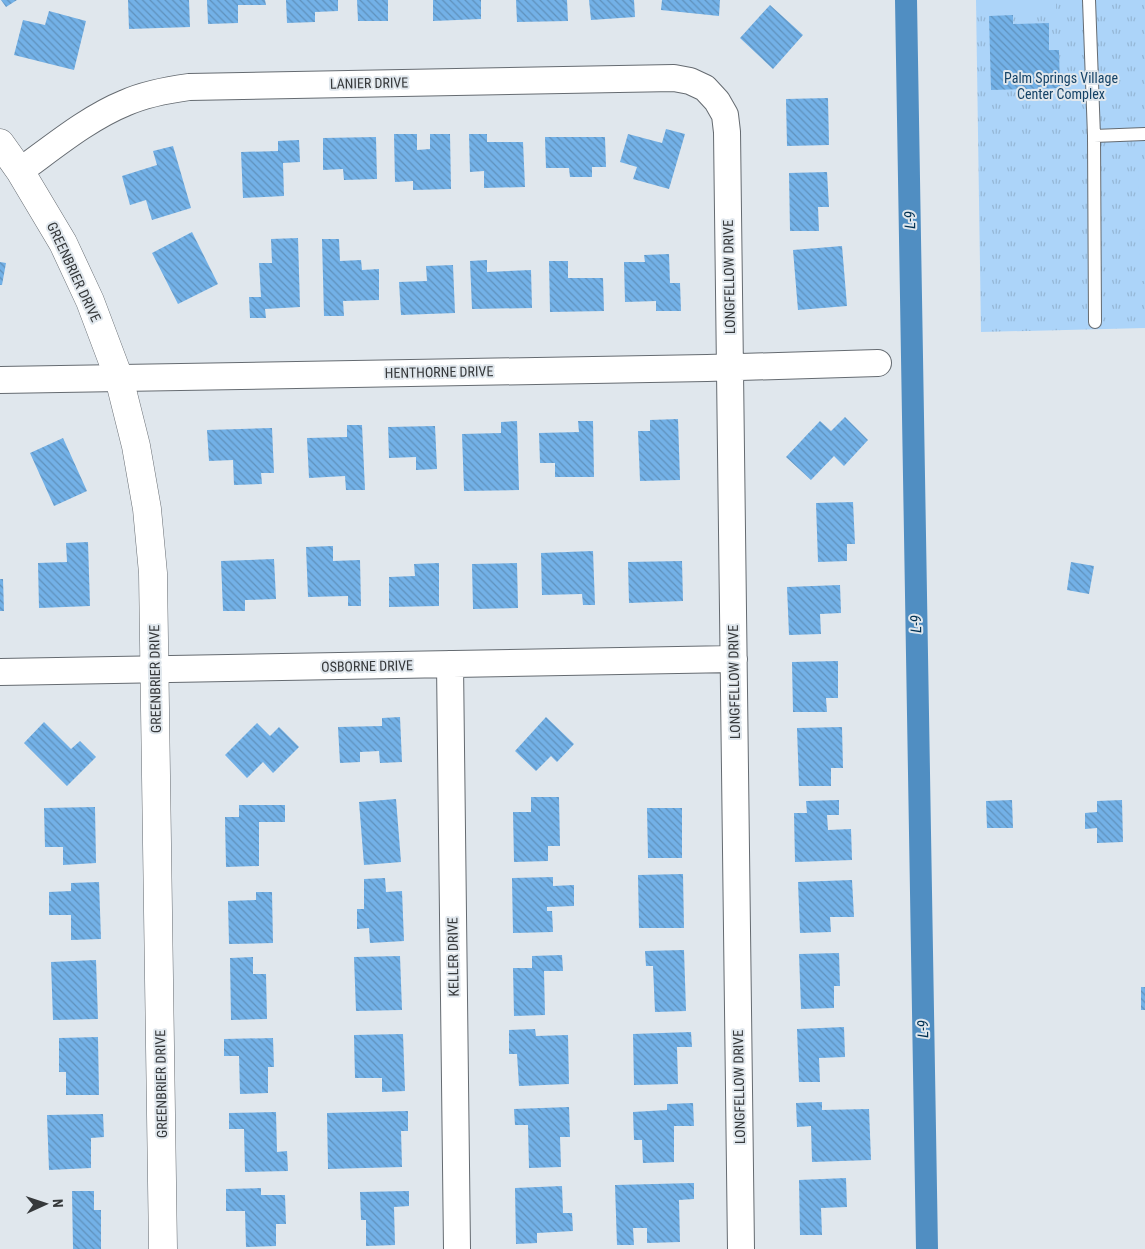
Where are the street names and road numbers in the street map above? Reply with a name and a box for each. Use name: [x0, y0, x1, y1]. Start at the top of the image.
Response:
street label: LANIER DRIVE: [330, 74, 408, 92]
street label: GREENBRIER DRIVE: [44, 220, 104, 324]
street label: LONGFELLOW DRIVE: [720, 220, 738, 334]
street label: HENTHORNE DRIVE: [385, 363, 493, 381]
street label: GREENBRIER DRIVE: [146, 625, 164, 733]
street label: LONGFELLOW DRIVE: [725, 625, 743, 739]
street label: OSBORNE DRIVE: [321, 657, 413, 675]
street label: KELLER DRIVE: [444, 917, 462, 997]
street label: GREENBRIER DRIVE: [152, 1030, 170, 1138]
street label: LONGFELLOW DRIVE: [730, 1030, 748, 1144]

